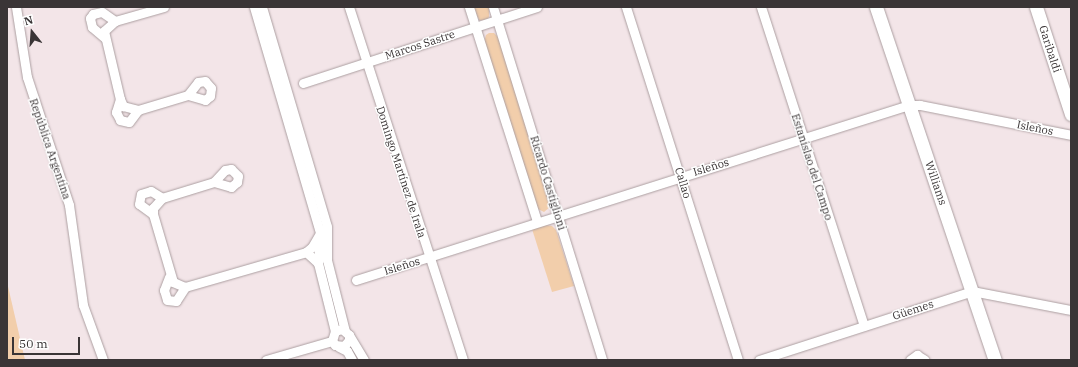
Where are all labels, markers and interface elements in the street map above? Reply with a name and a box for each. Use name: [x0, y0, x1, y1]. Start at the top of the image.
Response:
north arrow: [12, 12, 52, 52]
text: N: [22, 13, 35, 28]
street label: Garibaldi: [1036, 24, 1064, 74]
street label: Marcos Sastre: [383, 28, 457, 62]
street label: República Argentina: [27, 97, 73, 201]
street label: Domingo Martínez de Irala: [373, 104, 429, 240]
street label: Estanislao del Campo: [789, 112, 835, 222]
street label: Isleños: [1016, 118, 1054, 138]
street label: Ricardo Castiglioni: [527, 134, 569, 232]
street label: Isleños: [691, 155, 731, 179]
street label: Williams: [922, 159, 950, 207]
street label: Callao: [672, 166, 694, 200]
street label: Isleños: [382, 254, 422, 278]
street label: Güemes: [891, 297, 935, 323]
scale bar: [14, 329, 82, 355]
text: 50 m: [19, 336, 48, 351]

